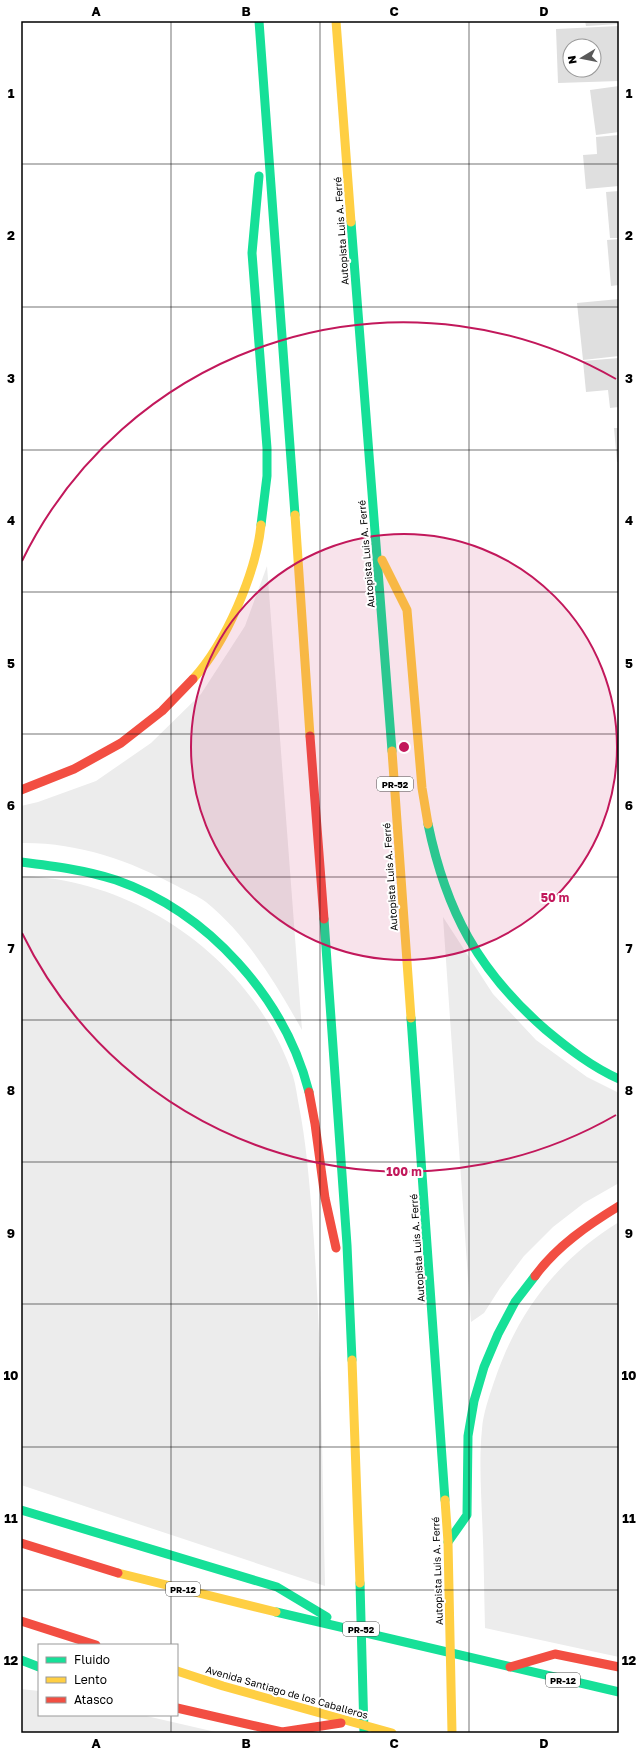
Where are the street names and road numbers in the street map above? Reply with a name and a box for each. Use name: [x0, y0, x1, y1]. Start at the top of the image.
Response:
street label: Autopista Luis A. Ferré: [331, 176, 351, 285]
street label: Autopista Luis A. Ferré: [355, 499, 377, 608]
road number: PR-52: [377, 777, 413, 791]
street label: Autopista Luis A. Ferré: [380, 822, 400, 931]
street label: Autopista Luis A. Ferré: [407, 1193, 427, 1302]
street label: Autopista Luis A. Ferré: [429, 1516, 445, 1625]
road number: PR-12: [166, 1582, 200, 1596]
road number: PR-52: [343, 1622, 379, 1636]
street label: Avenida Santiago de los Caballeros: [204, 1663, 370, 1721]
road number: PR-12: [546, 1673, 580, 1687]

